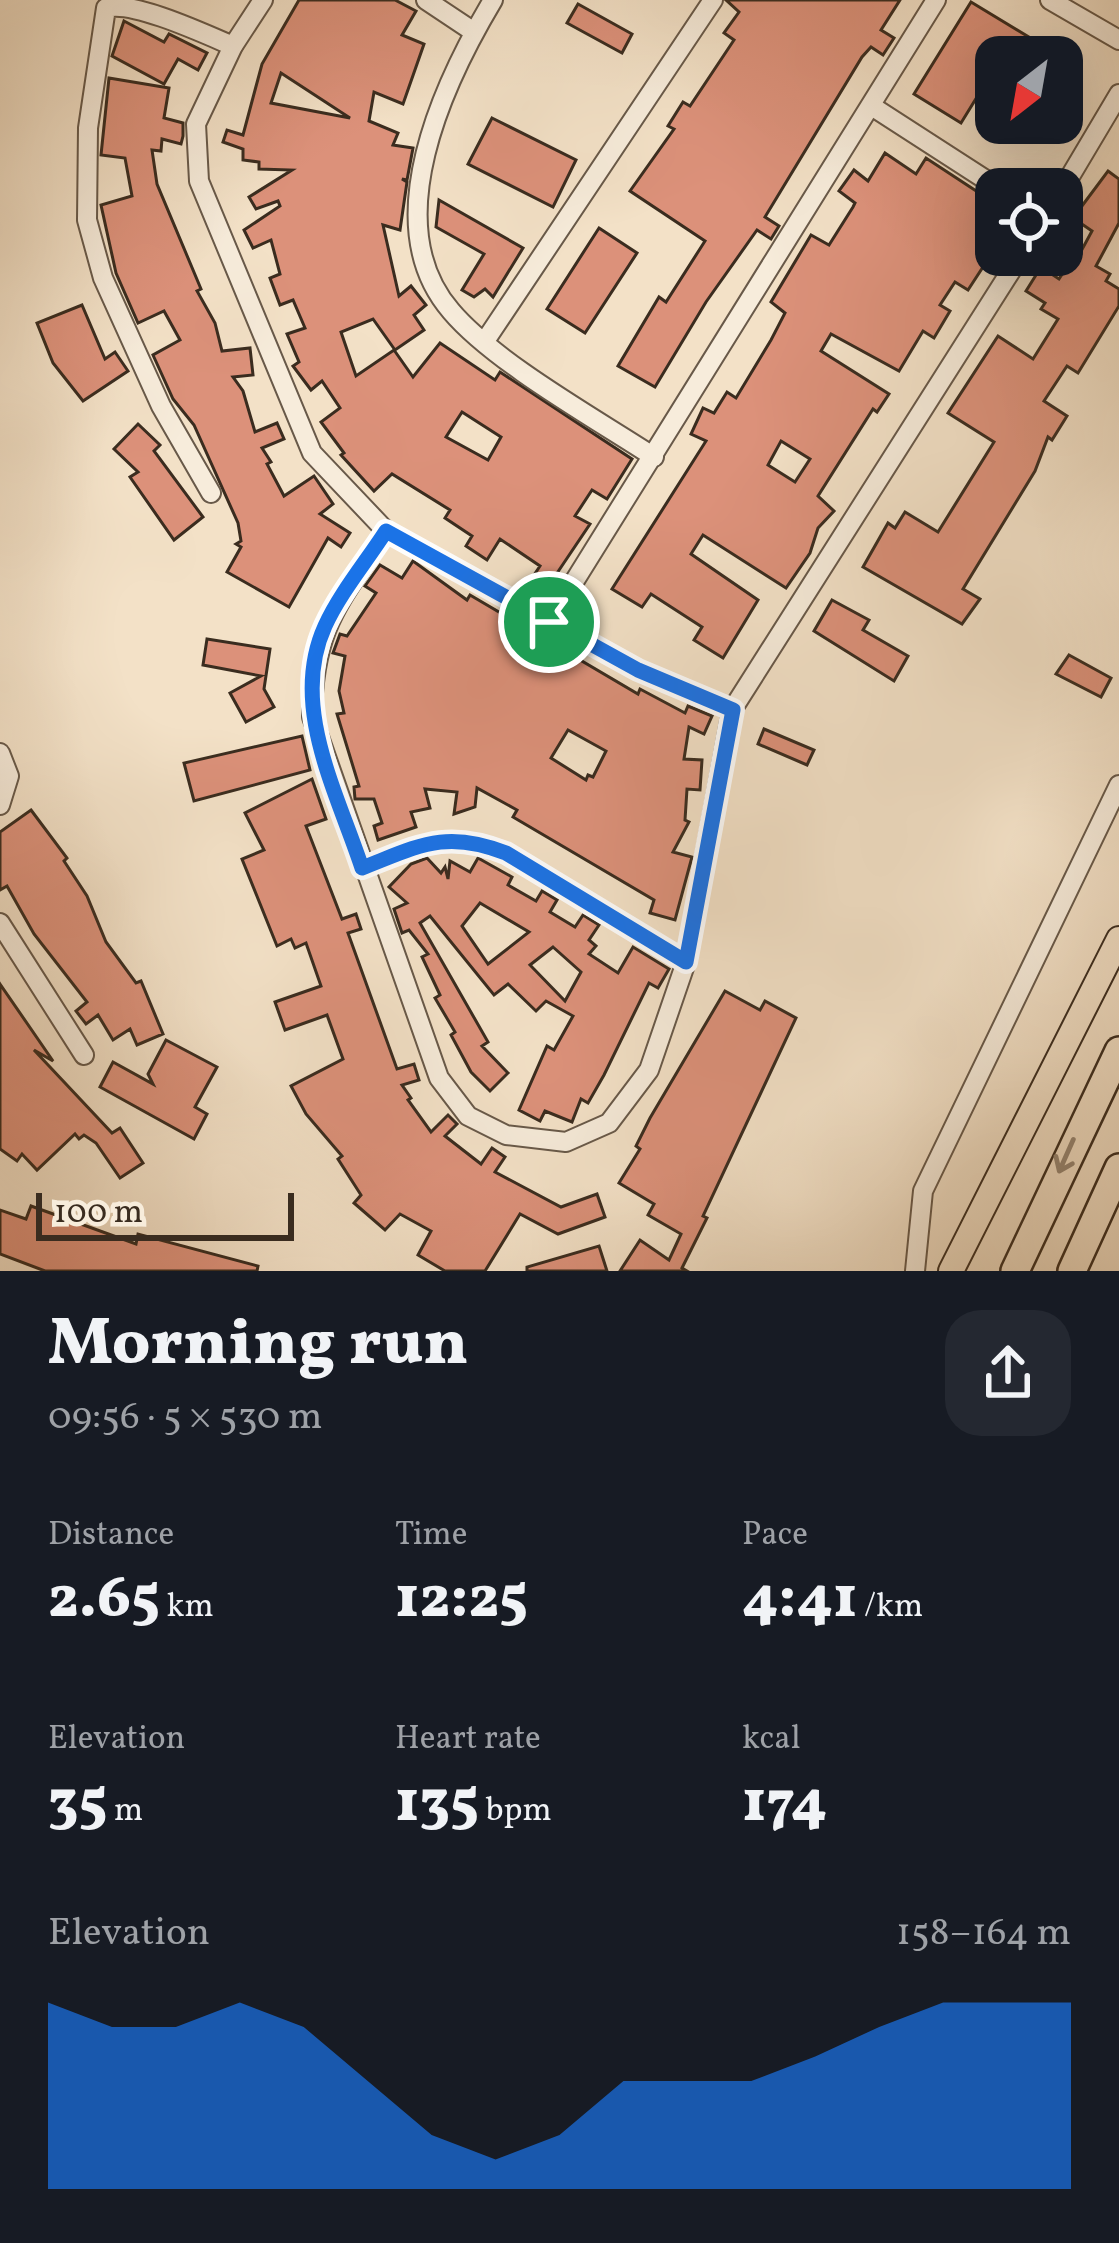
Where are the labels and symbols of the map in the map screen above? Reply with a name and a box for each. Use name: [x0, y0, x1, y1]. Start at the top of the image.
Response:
north arrow: [975, 36, 1083, 144]
pin: [498, 571, 600, 673]
one-way arrow: [1054, 1137, 1076, 1173]
scale bar: [36, 1187, 294, 1240]

